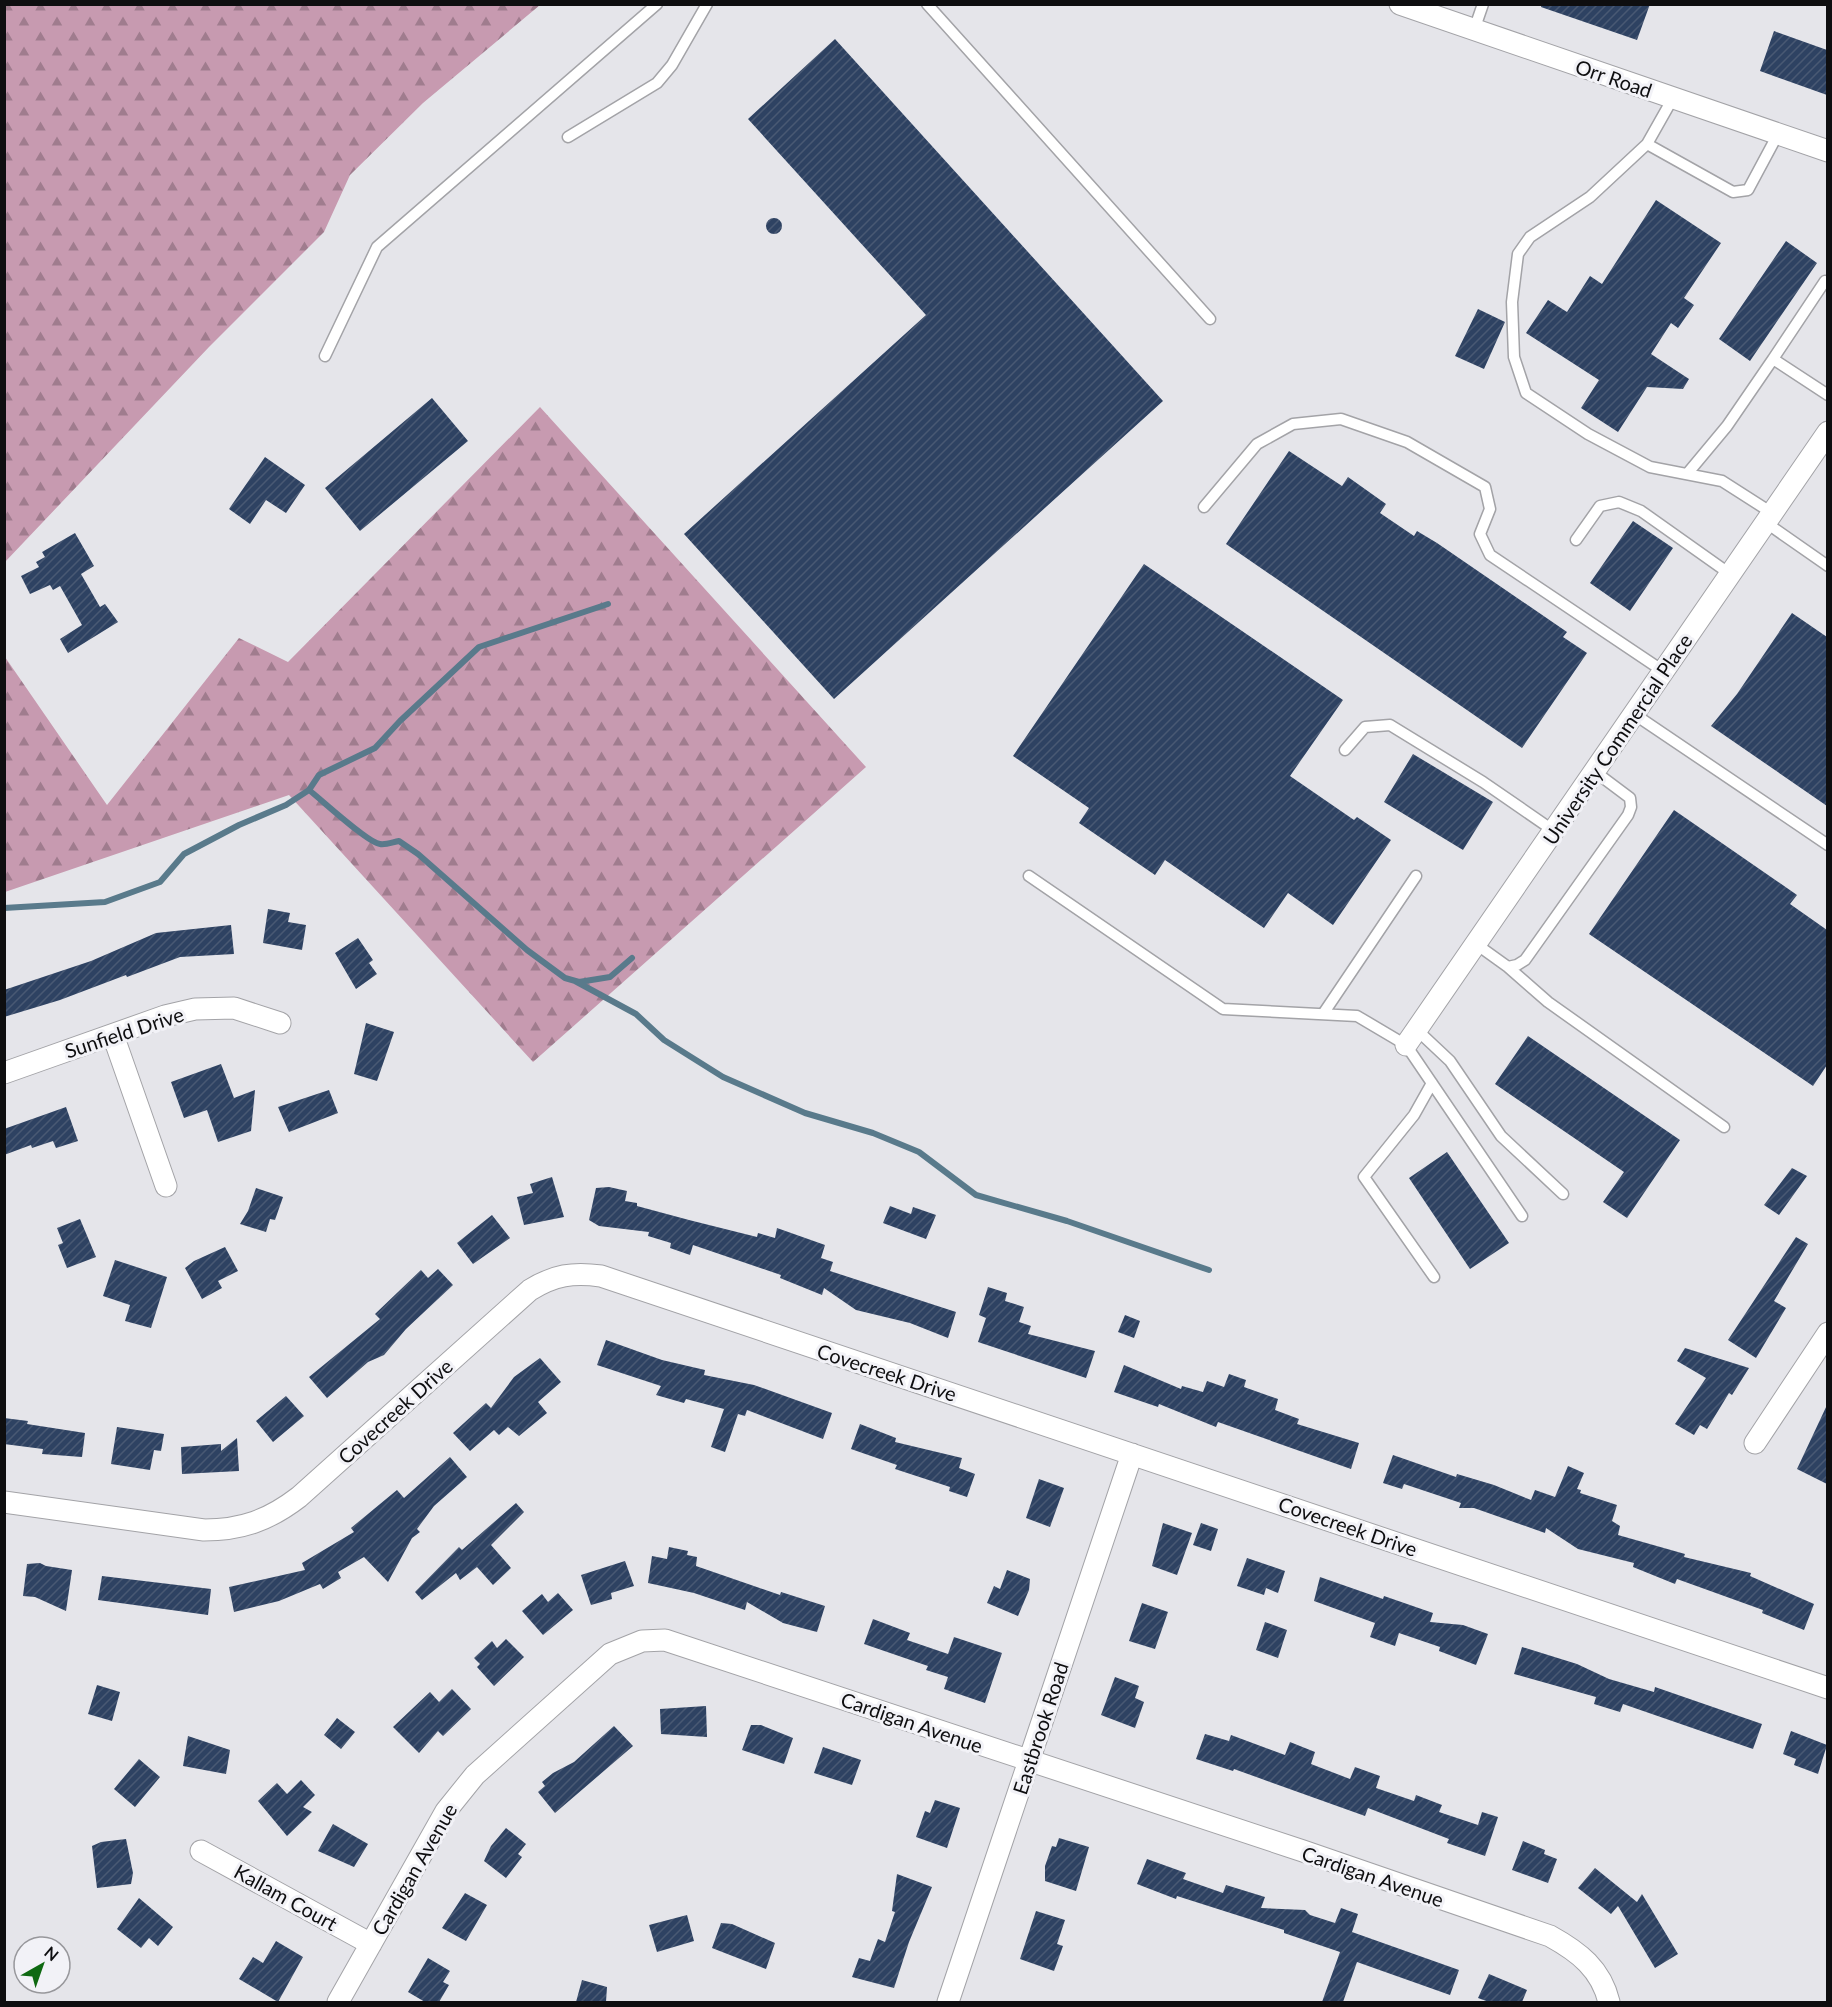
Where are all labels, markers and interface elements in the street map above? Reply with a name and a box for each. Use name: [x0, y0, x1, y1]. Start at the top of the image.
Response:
street label: Orr Road: [1573, 54, 1655, 102]
street label: University Commercial Place: [1537, 629, 1697, 849]
street label: Sunfield Drive: [62, 1002, 186, 1062]
street label: Covecreek Drive: [814, 1338, 960, 1406]
street label: Covecreek Drive: [333, 1353, 457, 1469]
street label: Covecreek Drive: [1275, 1491, 1421, 1561]
street label: Eastbrook Road: [1007, 1659, 1073, 1797]
street label: Cardigan Avenue: [838, 1687, 986, 1757]
street label: Cardigan Avenue: [367, 1799, 461, 1939]
street label: Cardigan Avenue: [1299, 1841, 1447, 1911]
street label: Kallam Court: [230, 1859, 342, 1935]
north arrow: [12, 1935, 72, 1995]
text: N: [41, 1942, 63, 1964]

